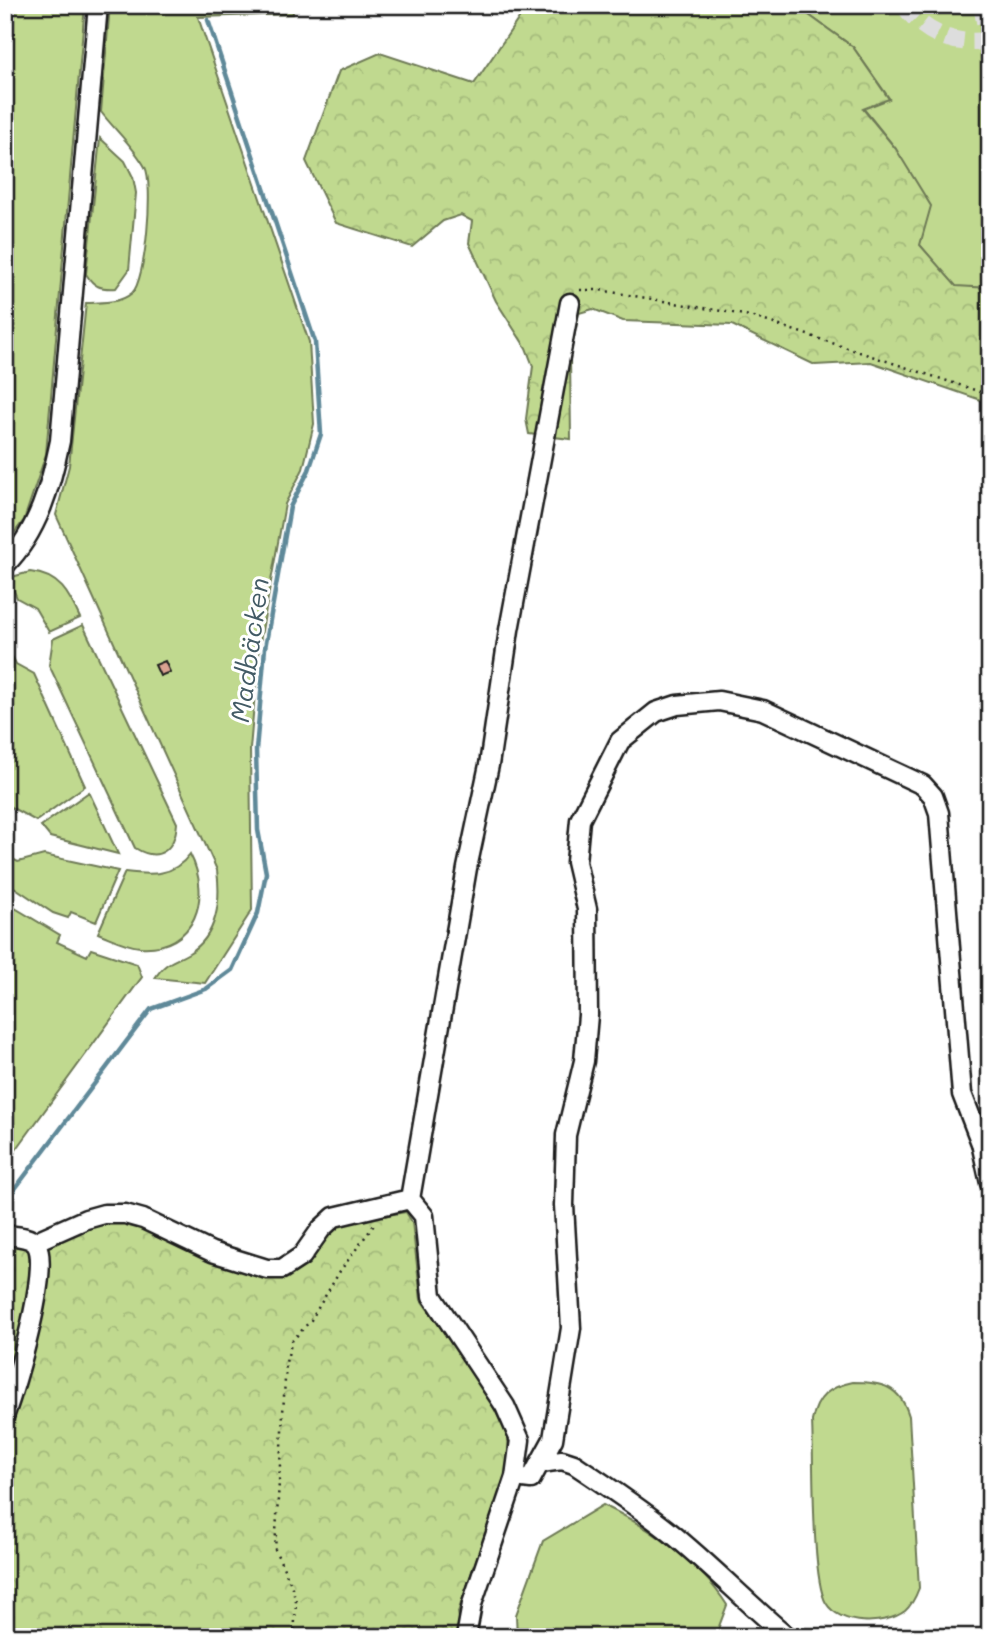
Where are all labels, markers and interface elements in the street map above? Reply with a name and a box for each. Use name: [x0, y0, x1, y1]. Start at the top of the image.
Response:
water label: Madbäcken: [222, 575, 276, 725]

